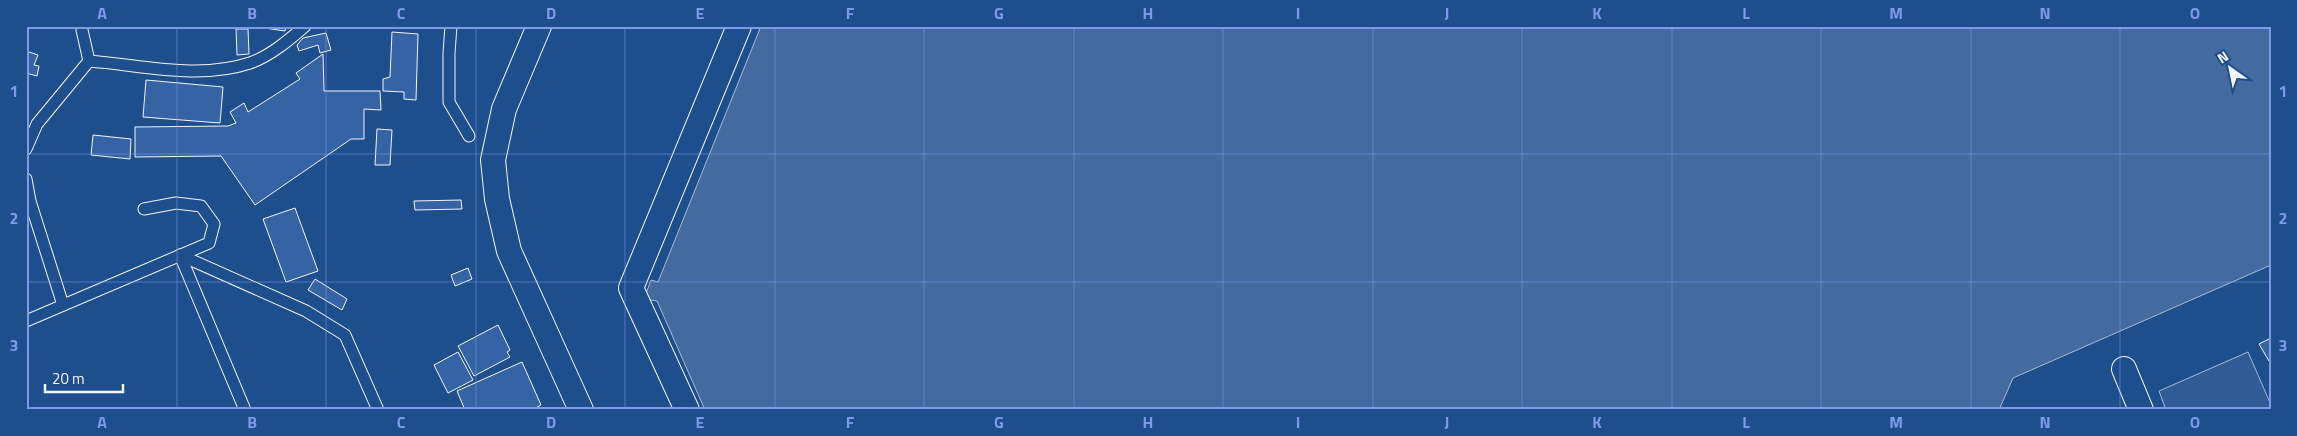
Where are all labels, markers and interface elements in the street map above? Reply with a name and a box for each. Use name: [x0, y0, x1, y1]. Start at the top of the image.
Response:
text: A: [97, 1, 107, 25]
text: B: [247, 1, 257, 25]
text: C: [397, 1, 406, 25]
text: D: [546, 1, 556, 25]
text: E: [696, 1, 705, 25]
text: F: [846, 1, 855, 25]
text: G: [994, 1, 1004, 25]
text: H: [1143, 1, 1153, 25]
text: I: [1296, 1, 1300, 25]
text: J: [1445, 1, 1449, 25]
text: K: [1592, 1, 1602, 25]
text: L: [1742, 1, 1750, 25]
text: M: [1889, 1, 1903, 25]
text: N: [2039, 1, 2051, 25]
text: O: [2190, 1, 2200, 25]
north arrow: [2204, 42, 2254, 92]
text: N: [2213, 45, 2232, 68]
text: 1: [10, 79, 18, 103]
text: 1: [2279, 79, 2287, 103]
text: 2: [10, 206, 18, 230]
text: 2: [2279, 206, 2287, 230]
text: 3: [10, 333, 18, 357]
text: 3: [2279, 333, 2287, 357]
scale bar: [45, 361, 122, 393]
text: 20 m: [52, 367, 85, 390]
text: A: [97, 410, 107, 434]
text: B: [247, 410, 257, 434]
text: C: [397, 410, 406, 434]
text: D: [546, 410, 556, 434]
text: E: [696, 410, 705, 434]
text: F: [846, 410, 855, 434]
text: G: [994, 410, 1004, 434]
text: H: [1143, 410, 1153, 434]
text: I: [1296, 410, 1300, 434]
text: J: [1445, 410, 1449, 434]
text: K: [1592, 410, 1602, 434]
text: L: [1742, 410, 1750, 434]
text: M: [1889, 410, 1903, 434]
text: N: [2039, 410, 2051, 434]
text: O: [2190, 410, 2200, 434]

